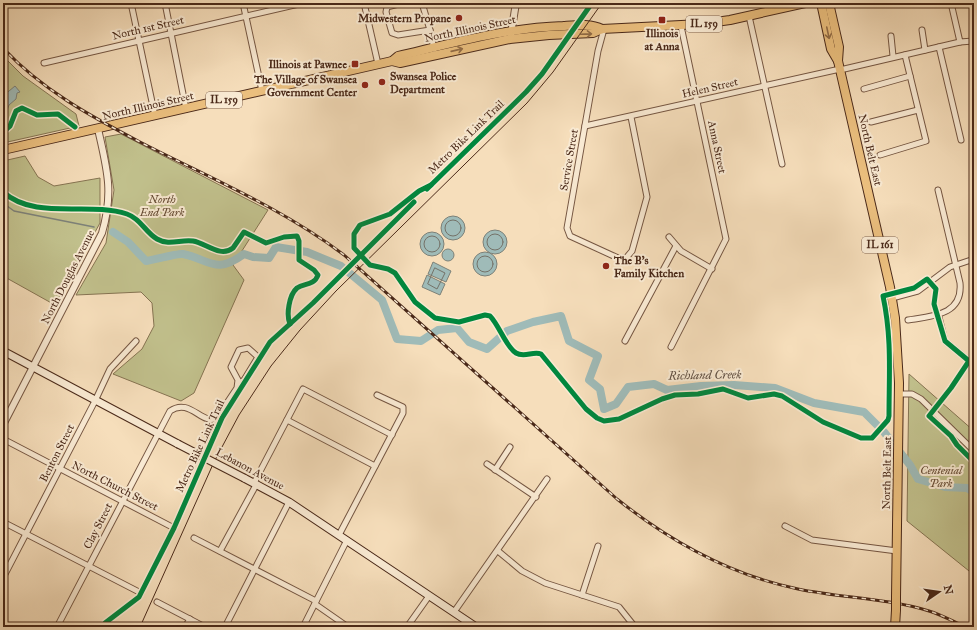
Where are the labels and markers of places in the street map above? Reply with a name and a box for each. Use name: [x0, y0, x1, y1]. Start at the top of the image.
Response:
place label: Midwestern Propane: [358, 12, 451, 26]
marker: Midwestern Propane: [454, 13, 464, 23]
marker: Illinois at Anna: [657, 15, 667, 25]
place label: Illinois at Anna: [645, 27, 680, 53]
place label: Illinois at Pawnee: [268, 58, 347, 71]
marker: Illinois at Pawnee: [350, 59, 360, 69]
place label: Swansea Police Department: [390, 70, 457, 97]
place label: The Village of Swansea Government Center: [253, 73, 358, 99]
marker: Swansea Police Department: [377, 77, 387, 87]
marker: The Village of Swansea Government Center: [360, 80, 370, 90]
place label: The B's Family Kitchen: [613, 254, 684, 281]
marker: The B's Family Kitchen: [601, 261, 611, 271]

